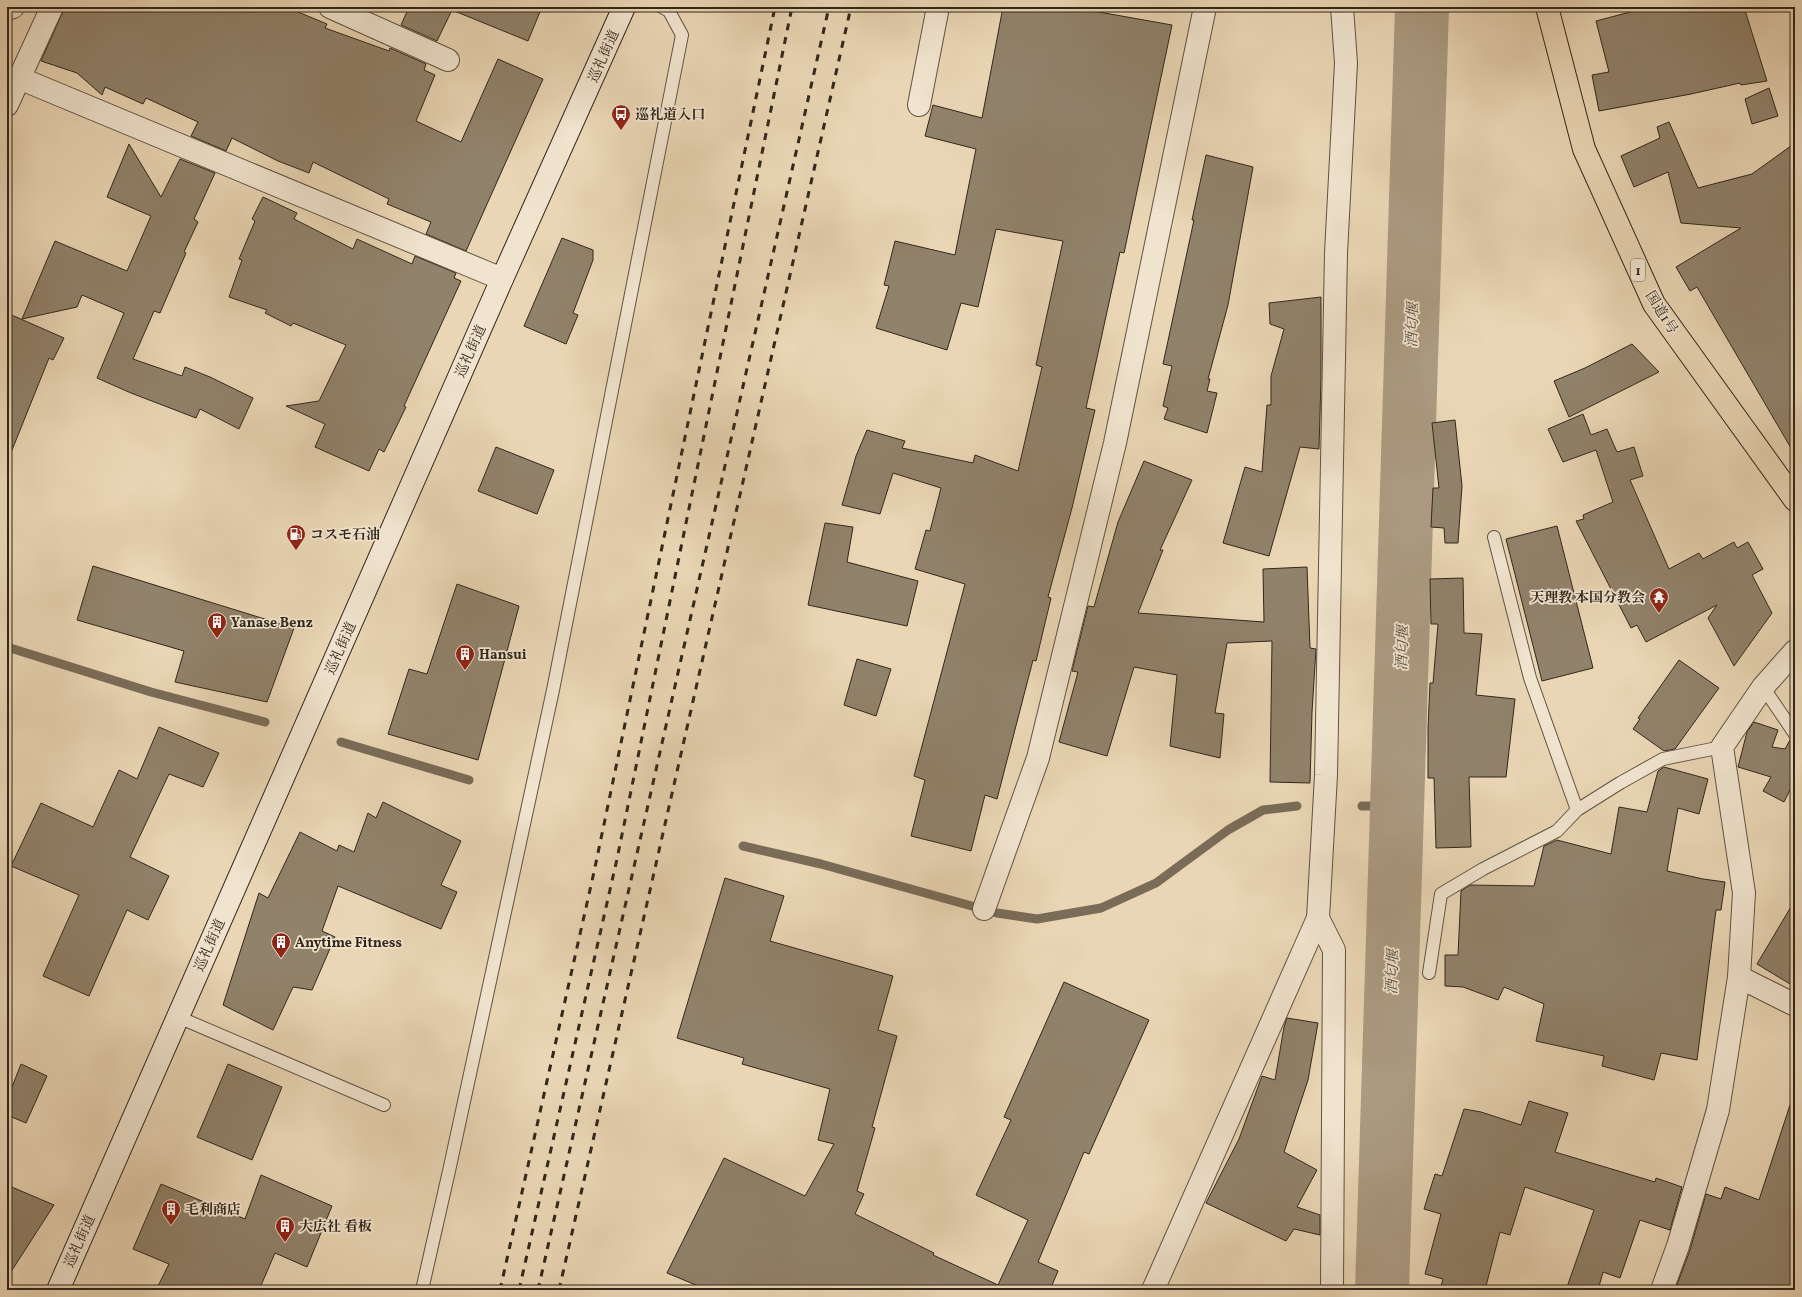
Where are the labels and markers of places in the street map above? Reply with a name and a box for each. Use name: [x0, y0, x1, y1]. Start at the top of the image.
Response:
bus stop icon: 巡礼道入口: [610, 103, 632, 131]
place label: 巡礼道入口: [635, 106, 705, 125]
fuel station icon: コスモ石油: [285, 523, 307, 551]
place label: コスモ石油: [310, 526, 380, 545]
temple icon: 天理教 本国分教会: [1648, 586, 1670, 614]
place label: 天理教 本国分教会: [1530, 589, 1645, 608]
building icon: Yanase Benz: [206, 611, 228, 639]
place label: Yanase Benz: [231, 614, 313, 633]
building icon: Hansui: [454, 643, 476, 671]
place label: Hansui: [479, 646, 527, 665]
building icon: Anytime Fitness: [270, 931, 292, 959]
place label: Anytime Fitness: [295, 934, 402, 953]
building icon: 毛利商店: [160, 1198, 182, 1226]
place label: 毛利商店: [185, 1201, 241, 1220]
building icon: 大広社 看板: [274, 1215, 296, 1243]
place label: 大広社 看板: [299, 1218, 372, 1237]

